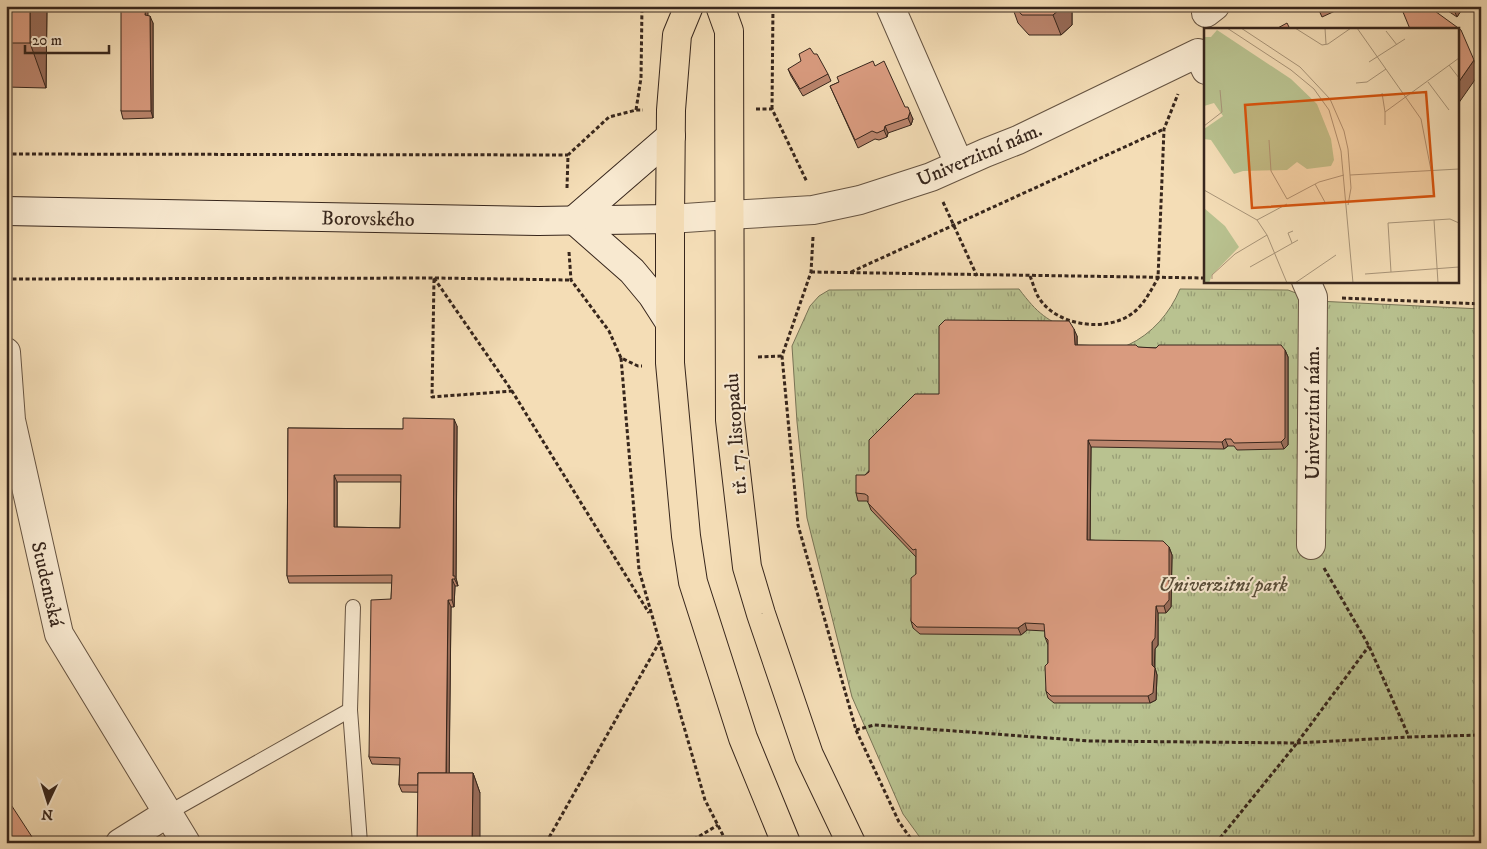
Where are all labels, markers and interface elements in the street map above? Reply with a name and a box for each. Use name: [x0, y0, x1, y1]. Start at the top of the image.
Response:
scale bar: [25, 22, 109, 54]
inset map: [1204, 28, 1460, 282]
text: 20 m: [32, 31, 62, 50]
street label: Univerzitní nám.: [913, 118, 1046, 193]
street label: Borovského: [321, 206, 415, 233]
street label: Univerzitní nám.: [1301, 346, 1326, 480]
street label: tř. 17. listopadu: [720, 372, 753, 496]
street label: Studentská: [25, 539, 69, 630]
park label: Univerzitní park: [1158, 573, 1288, 598]
north arrow: [22, 776, 72, 826]
text: N: [40, 805, 54, 823]

